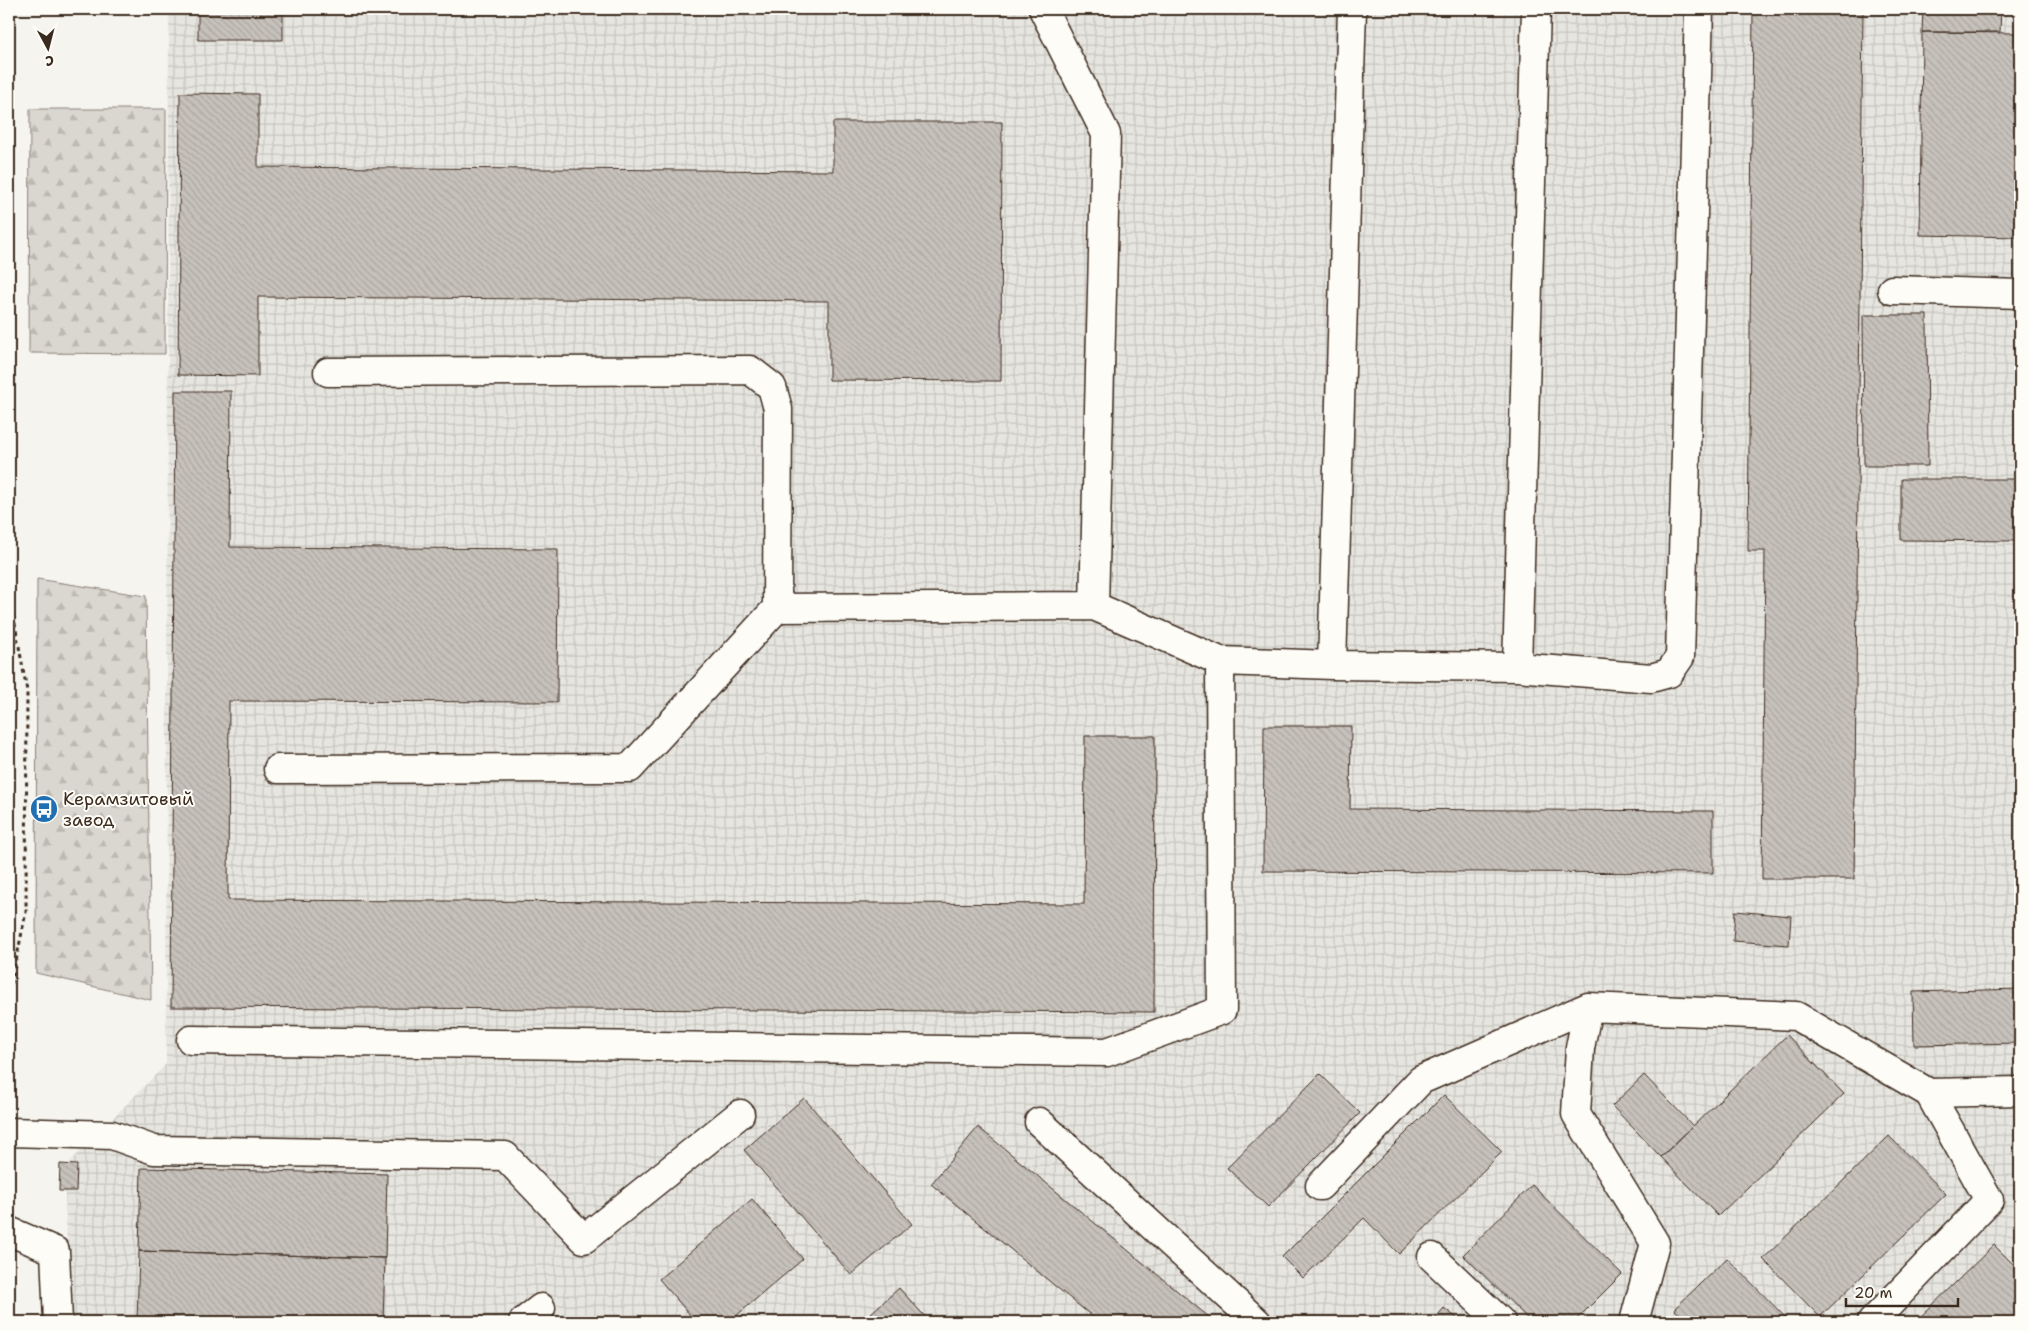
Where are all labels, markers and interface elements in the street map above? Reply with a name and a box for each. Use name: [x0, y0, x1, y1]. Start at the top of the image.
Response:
north arrow: [22, 22, 72, 72]
text: С: [44, 51, 55, 70]
place label: Керамзитовый завод: [63, 787, 194, 832]
bus stop icon: Керамзитовый завод: [29, 794, 59, 824]
scale bar: [1846, 1276, 1959, 1308]
text: 20 m: [1854, 1283, 1893, 1303]

